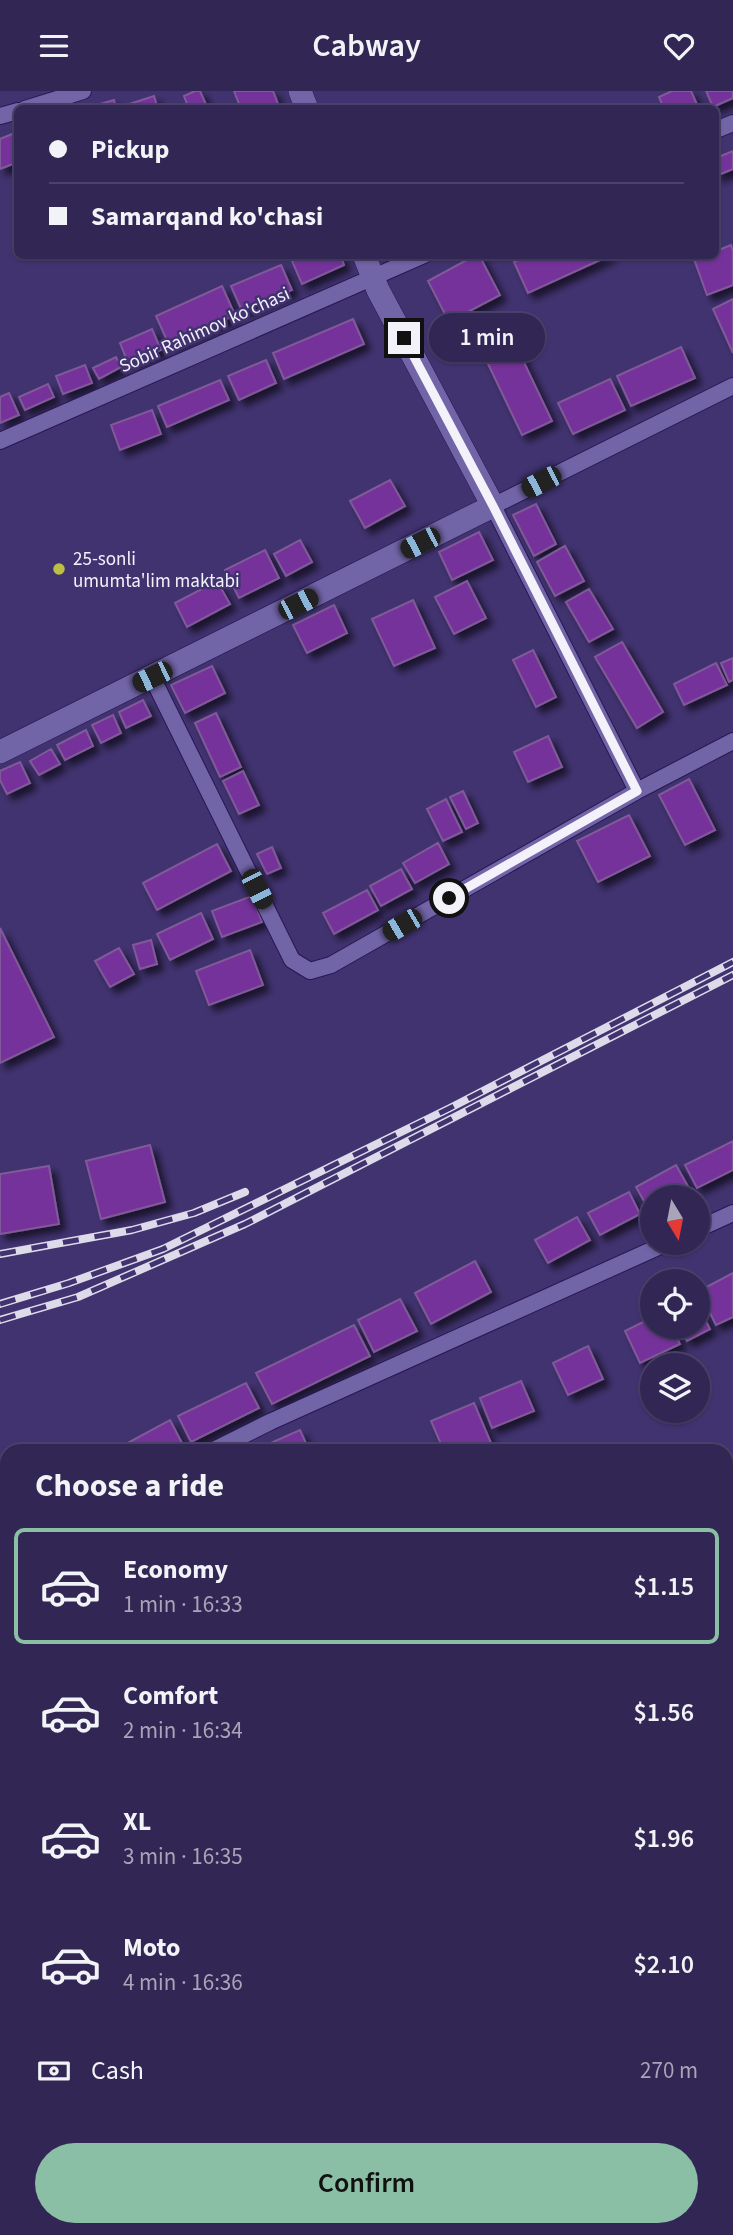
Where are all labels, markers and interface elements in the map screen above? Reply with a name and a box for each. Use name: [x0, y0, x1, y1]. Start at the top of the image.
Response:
text: Cabway: [312, 23, 421, 69]
icon: menu: [35, 27, 73, 65]
icon: heart: [660, 27, 698, 65]
text: Pickup: [91, 131, 169, 168]
text: Samarqand ko'chasi: [91, 198, 323, 235]
street label: Sobir Rahimov ko'chasi: [115, 281, 294, 380]
callout: 1 min: [428, 313, 544, 363]
text: 1 min: [460, 321, 514, 354]
route end: [388, 322, 420, 354]
car: [518, 463, 565, 501]
car: [397, 524, 444, 562]
place label: 25-sonli umumta'lim maktabi: [73, 546, 240, 595]
marker: 25-sonli umumta'lim maktabi: [51, 561, 67, 577]
car: [275, 585, 322, 623]
car: [129, 658, 176, 696]
car: [239, 866, 276, 912]
route start: [433, 882, 465, 914]
car: [379, 905, 426, 945]
north arrow: [640, 1185, 710, 1255]
map controls: [640, 1185, 710, 1423]
button: locate: [640, 1269, 710, 1339]
button: layers: [640, 1353, 710, 1423]
text: Choose a ride: [35, 1463, 224, 1509]
text: Economy: [123, 1551, 228, 1588]
icon: car: [39, 1555, 102, 1618]
text: $1.15: [633, 1568, 694, 1605]
text: 1 min · 16:33: [123, 1588, 243, 1621]
text: Comfort: [123, 1677, 218, 1714]
icon: car: [39, 1681, 102, 1744]
text: $1.56: [633, 1694, 694, 1731]
text: 2 min · 16:34: [123, 1714, 243, 1747]
text: XL: [123, 1803, 151, 1840]
icon: car: [39, 1807, 102, 1870]
text: $1.96: [633, 1820, 694, 1857]
text: 3 min · 16:35: [123, 1840, 243, 1873]
text: Moto: [123, 1929, 180, 1966]
icon: car: [39, 1933, 102, 1996]
text: $2.10: [633, 1946, 694, 1983]
text: 4 min · 16:36: [123, 1966, 243, 1999]
icon: cash: [35, 2052, 73, 2090]
text: Cash: [91, 2052, 144, 2089]
text: 270 m: [640, 2054, 698, 2087]
button: Confirm: [35, 2143, 698, 2223]

